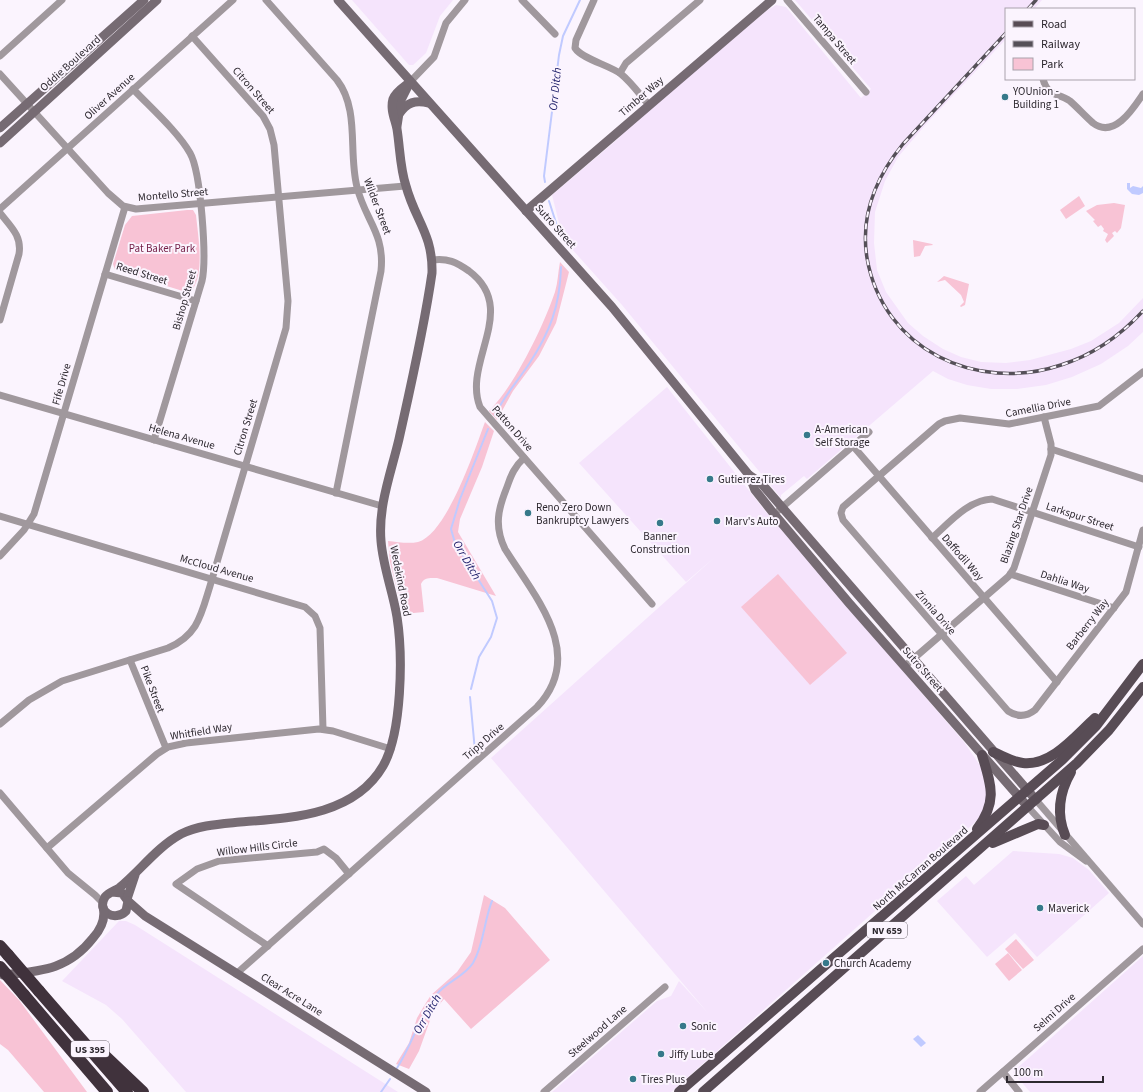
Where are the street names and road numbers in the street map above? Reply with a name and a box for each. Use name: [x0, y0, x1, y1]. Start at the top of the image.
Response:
street label: Tampa Street: [809, 11, 860, 68]
street label: Oddie Boulevard: [37, 32, 104, 95]
street label: Citron Street: [229, 63, 279, 117]
street label: Oliver Avenue: [81, 69, 138, 123]
street label: Timber Way: [616, 73, 667, 120]
street label: Wilder Street: [360, 176, 395, 237]
street label: Montello Street: [137, 184, 209, 205]
street label: Sutro Street: [532, 201, 580, 252]
street label: Reed Street: [114, 259, 170, 288]
street label: Bishop Street: [169, 268, 200, 332]
street label: Fife Drive: [48, 361, 75, 407]
street label: Camellia Drive: [1004, 394, 1073, 421]
street label: Citron Street: [230, 397, 261, 457]
street label: Patton Drive: [489, 402, 537, 455]
street label: Helena Avenue: [147, 420, 217, 453]
street label: Blazing Star Drive: [996, 484, 1037, 566]
street label: Larkspur Street: [1044, 498, 1116, 535]
street label: Daffodil Way: [938, 531, 987, 584]
street label: Wedekind Road: [386, 544, 415, 618]
street label: McCloud Avenue: [178, 551, 256, 586]
street label: Dahlia Way: [1038, 567, 1091, 596]
street label: Zinnia Drive: [912, 587, 960, 638]
street label: Barberry Way: [1062, 595, 1112, 653]
street label: Sutro Street: [899, 644, 947, 695]
street label: Pike Street: [137, 663, 168, 715]
street label: Whitfield Way: [169, 719, 233, 744]
street label: Tripp Drive: [459, 719, 508, 763]
street label: North McCarran Boulevard: [869, 823, 971, 914]
street label: Willow Hills Circle: [216, 835, 299, 860]
road number: NV 659: [867, 922, 907, 938]
street label: Clear Acre Lane: [258, 969, 326, 1020]
street label: Selmi Drive: [1030, 989, 1079, 1035]
street label: Steelwood Lane: [565, 1001, 630, 1061]
road number: US 395: [71, 1041, 109, 1057]

